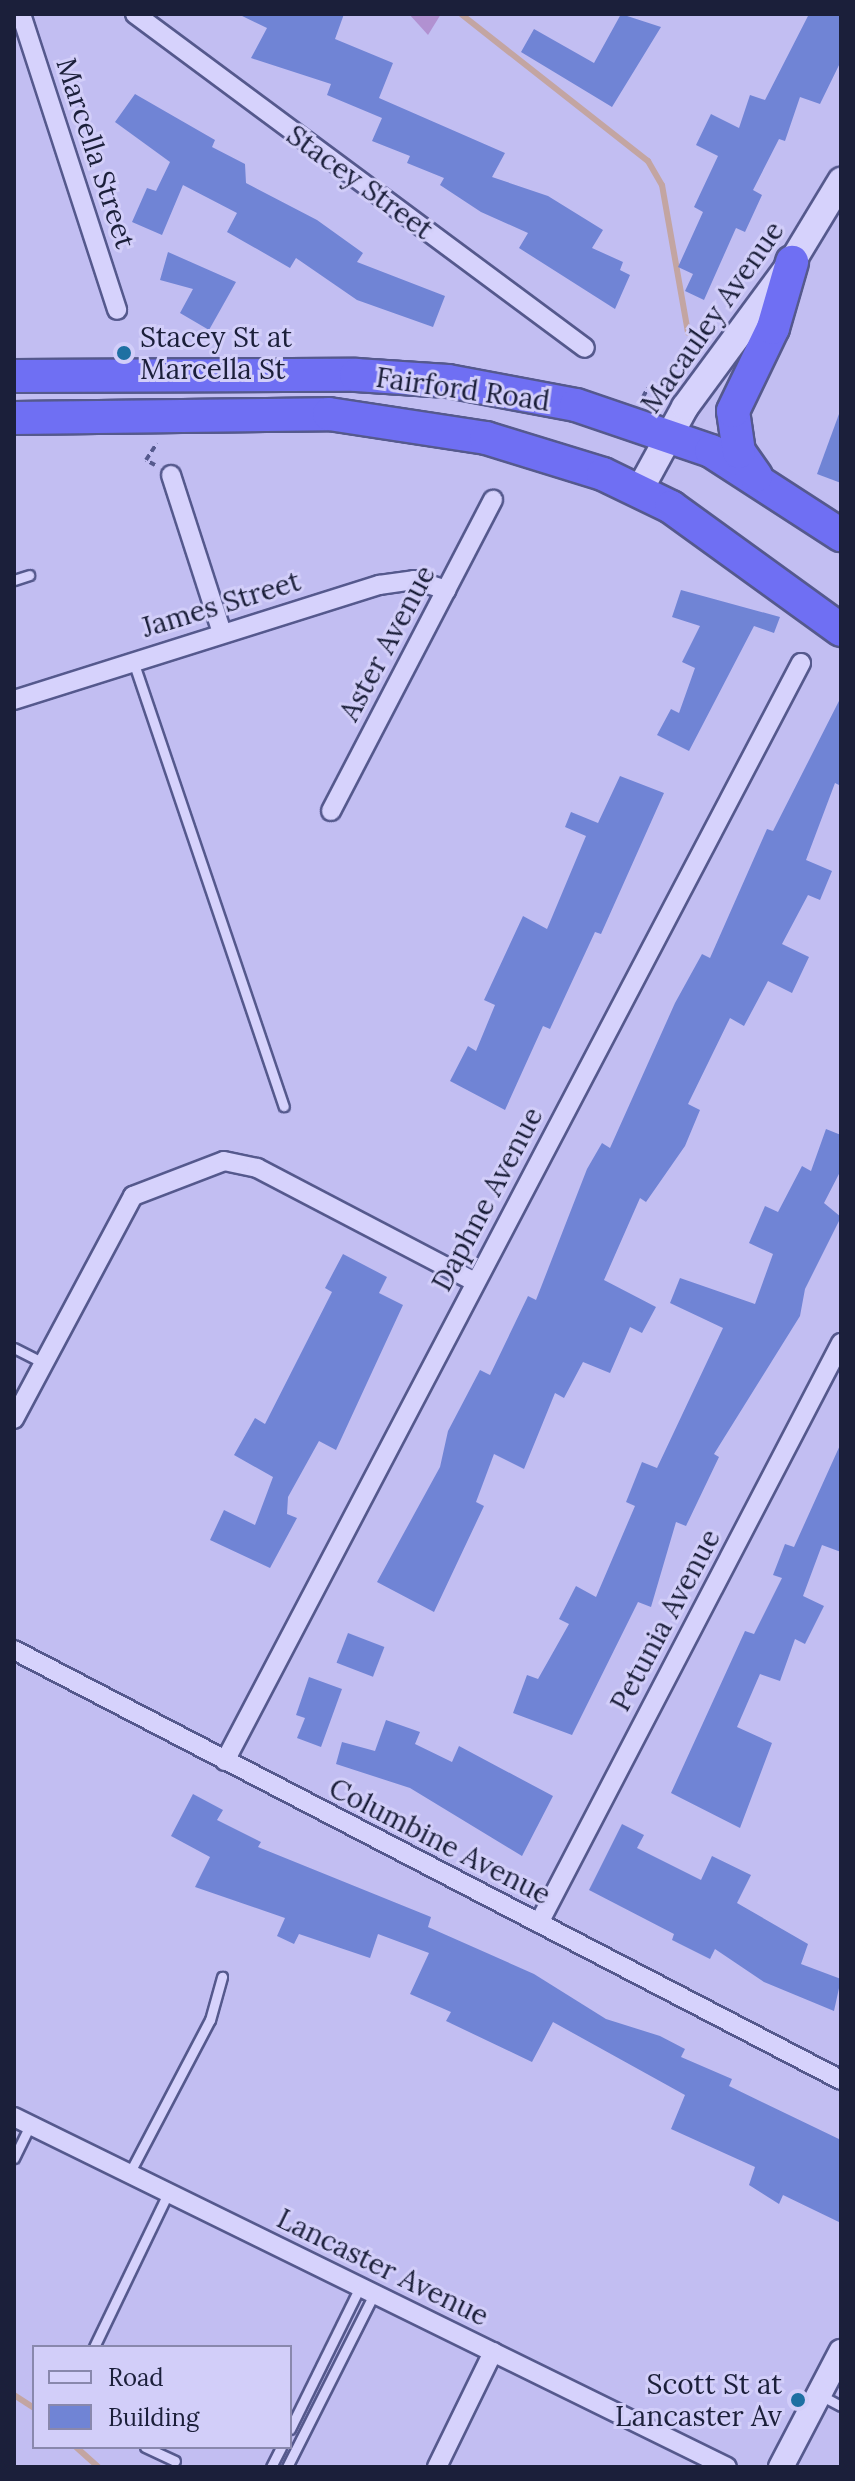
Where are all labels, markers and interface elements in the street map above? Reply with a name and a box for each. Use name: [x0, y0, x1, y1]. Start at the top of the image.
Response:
street label: Marcella Street: [49, 53, 143, 253]
street label: Stacey Street: [280, 118, 440, 246]
street label: Macauley Avenue: [633, 215, 791, 419]
place label: Stacey St at Marcella St: [140, 320, 292, 386]
marker: Stacey St at Marcella St: [115, 344, 133, 362]
street label: Fairford Road: [374, 360, 552, 418]
street label: Aster Avenue: [332, 560, 442, 726]
street label: James Street: [137, 564, 305, 644]
street label: Daphne Avenue: [424, 1101, 550, 1297]
street label: Petunia Avenue: [603, 1523, 727, 1717]
street label: Columbine Avenue: [324, 1771, 556, 1911]
street label: Lancaster Avenue: [272, 2201, 494, 2333]
legend: [32, 2345, 292, 2449]
text: Road: [108, 2362, 164, 2393]
place label: Scott St at Lancaster Av: [615, 2367, 782, 2433]
marker: Scott St at Lancaster Av: [789, 2391, 807, 2409]
text: Building: [108, 2402, 199, 2433]

